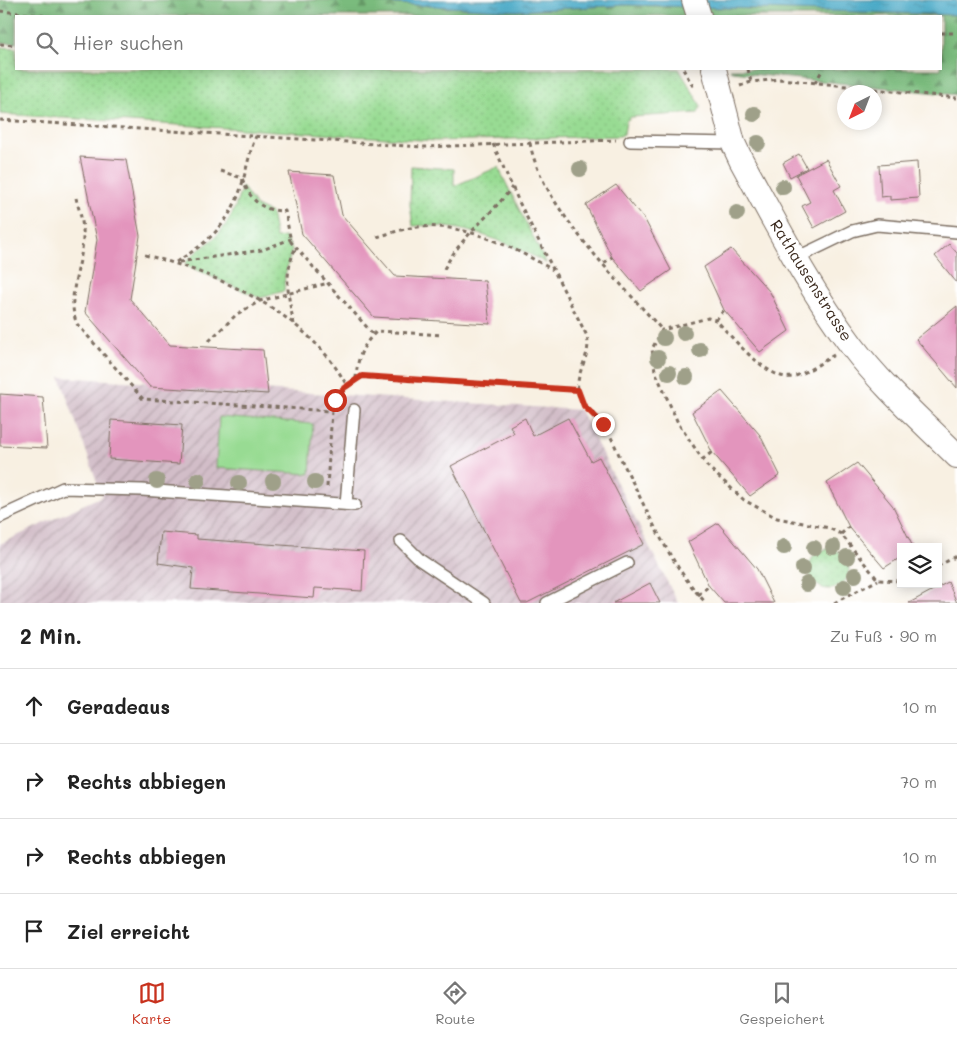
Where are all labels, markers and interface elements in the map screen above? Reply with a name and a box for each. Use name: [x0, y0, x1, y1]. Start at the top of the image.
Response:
search box: [15, 15, 942, 70]
icon: search: [33, 29, 61, 57]
text: Hier suchen: [73, 30, 184, 55]
north arrow: [837, 85, 882, 130]
street label: Rathausenstrasse: [766, 215, 858, 345]
route start: [324, 389, 347, 412]
route end: [592, 413, 615, 436]
map controls: [897, 543, 942, 588]
button: layers: [897, 543, 942, 588]
text: 2 Min.: [20, 622, 82, 649]
text: Zu Fuß · 90 m: [830, 625, 937, 646]
icon: ahead: [20, 692, 48, 720]
text: Geradeaus: [67, 694, 170, 719]
text: 10 m: [902, 696, 937, 717]
icon: right: [20, 767, 48, 795]
text: Rechts abbiegen: [67, 769, 226, 794]
text: 70 m: [900, 771, 937, 792]
icon: right: [20, 842, 48, 870]
text: Rechts abbiegen: [67, 844, 226, 869]
text: 10 m: [902, 846, 937, 867]
icon: arrive: [20, 917, 48, 945]
text: Ziel erreicht: [67, 919, 190, 944]
tab: Karte: [132, 979, 171, 1028]
tab: Route: [435, 979, 475, 1028]
tab: Gespeichert: [739, 979, 825, 1028]

